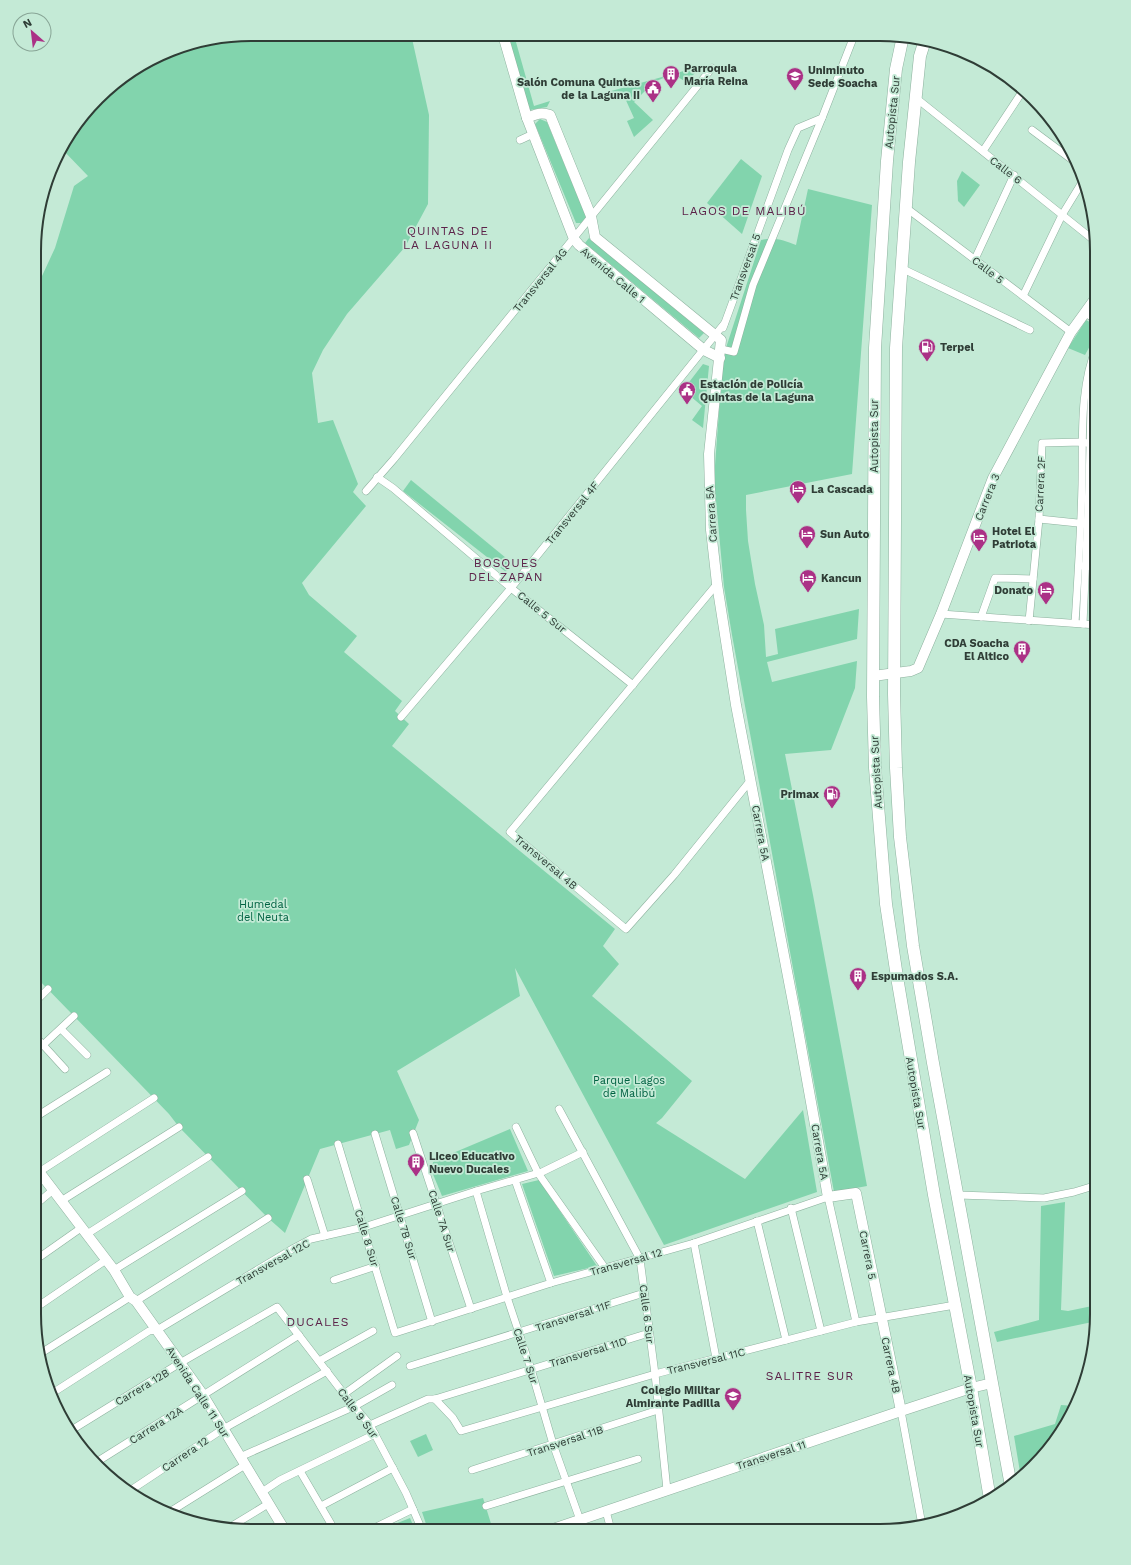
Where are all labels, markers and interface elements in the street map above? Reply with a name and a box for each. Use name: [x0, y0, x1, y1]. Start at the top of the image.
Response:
north arrow: [12, 12, 52, 52]
text: N: [21, 16, 34, 31]
place label: Parroquia María Reina: [684, 62, 749, 88]
building icon: Parroquia María Reina: [661, 64, 681, 89]
place label: Uniminuto Sede Soacha: [808, 64, 878, 90]
school or university icon: Uniminuto Sede Soacha: [785, 66, 805, 91]
street label: Autopista Sur: [882, 74, 903, 149]
place label: Salón Comuna Quintas de la Laguna II: [517, 76, 640, 102]
public building icon: Salón Comuna Quintas de la Laguna II: [643, 78, 663, 103]
street label: Calle 6: [987, 154, 1025, 187]
district label: LAGOS DE MALIBÚ: [682, 204, 806, 218]
district label: QUINTAS DE LA LAGUNA II: [403, 224, 493, 252]
street label: Transversal 5: [727, 232, 764, 302]
street label: Avenida Calle 1: [578, 245, 647, 306]
street label: Transversal 4G: [511, 246, 570, 315]
street label: Calle 5: [969, 254, 1006, 287]
fuel station icon: Terpel: [917, 337, 937, 362]
place label: Terpel: [940, 341, 975, 354]
place label: Estación de Policía Quintas de la Laguna: [700, 378, 815, 404]
public building icon: Estación de Policía Quintas de la Laguna: [677, 380, 697, 405]
street label: Autopista Sur: [868, 399, 881, 473]
street label: Carrera 2F: [1033, 455, 1048, 512]
street label: Carrera 3: [972, 472, 1003, 523]
street label: Transversal 4F: [543, 479, 602, 547]
hotel icon: La Cascada: [788, 479, 808, 504]
place label: La Cascada: [811, 483, 873, 496]
street label: Carrera 5A: [703, 485, 720, 543]
hotel icon: Sun Auto: [797, 524, 817, 549]
place label: Hotel El Patriota: [992, 525, 1037, 551]
hotel icon: Hotel El Patriota: [969, 527, 989, 552]
place label: Sun Auto: [820, 528, 870, 541]
district label: BOSQUES DEL ZAPAN: [468, 556, 544, 584]
hotel icon: Kancun: [798, 568, 818, 593]
place label: Kancun: [821, 572, 862, 585]
hotel icon: Donato: [1036, 580, 1056, 605]
place label: Donato: [994, 584, 1033, 597]
street label: Calle 5 Sur: [515, 589, 569, 636]
place label: CDA Soacha El Altico: [944, 637, 1010, 663]
building icon: CDA Soacha El Altico: [1012, 639, 1032, 664]
street label: Autopista Sur: [868, 734, 885, 809]
fuel station icon: Primax: [822, 784, 842, 809]
place label: Primax: [781, 788, 820, 801]
street label: Carrera 5A: [749, 804, 772, 862]
street label: Transversal 4B: [512, 832, 580, 892]
park label: Humedal del Neuta: [237, 898, 289, 924]
building icon: Espumados S.A.: [848, 966, 868, 991]
place label: Espumados S.A.: [871, 970, 958, 983]
street label: Autopista Sur: [903, 1056, 928, 1131]
park label: Parque Lagos de Malibú: [593, 1074, 665, 1100]
street label: Carrera 5A: [808, 1123, 831, 1181]
place label: Liceo Educativo Nuevo Ducales: [429, 1150, 515, 1176]
building icon: Liceo Educativo Nuevo Ducales: [406, 1152, 426, 1177]
street label: Calle 7A Sur: [425, 1188, 458, 1254]
street label: Calle 7B Sur: [388, 1195, 419, 1262]
street label: Calle 8 Sur: [352, 1208, 382, 1269]
street label: Carrera 5: [856, 1230, 879, 1281]
street label: Transversal 12C: [234, 1237, 313, 1288]
street label: Transversal 12: [589, 1246, 664, 1279]
street label: Calle 6 Sur: [636, 1284, 657, 1345]
street label: Transversal 11F: [534, 1298, 613, 1335]
district label: DUCALES: [287, 1315, 349, 1329]
street label: Calle 7 Sur: [510, 1327, 541, 1386]
street label: Transversal 11D: [548, 1335, 628, 1370]
street label: Carrera 4B: [878, 1336, 903, 1394]
street label: Avenida Calle 11 Sur: [163, 1344, 232, 1441]
street label: Transversal 11C: [666, 1345, 747, 1377]
street label: Carrera 12B: [113, 1366, 172, 1409]
district label: SALITRE SUR: [766, 1369, 854, 1383]
street label: Autopista Sur: [961, 1374, 986, 1449]
place label: Colegio Militar Almirante Padilla: [626, 1384, 721, 1410]
street label: Calle 9 Sur: [335, 1386, 381, 1441]
school or university icon: Colegio Militar Almirante Padilla: [723, 1386, 743, 1411]
street label: Carrera 12A: [127, 1404, 185, 1447]
street label: Transversal 11B: [525, 1423, 605, 1460]
street label: Carrera 12: [159, 1434, 211, 1475]
street label: Transversal 11: [735, 1438, 808, 1473]

